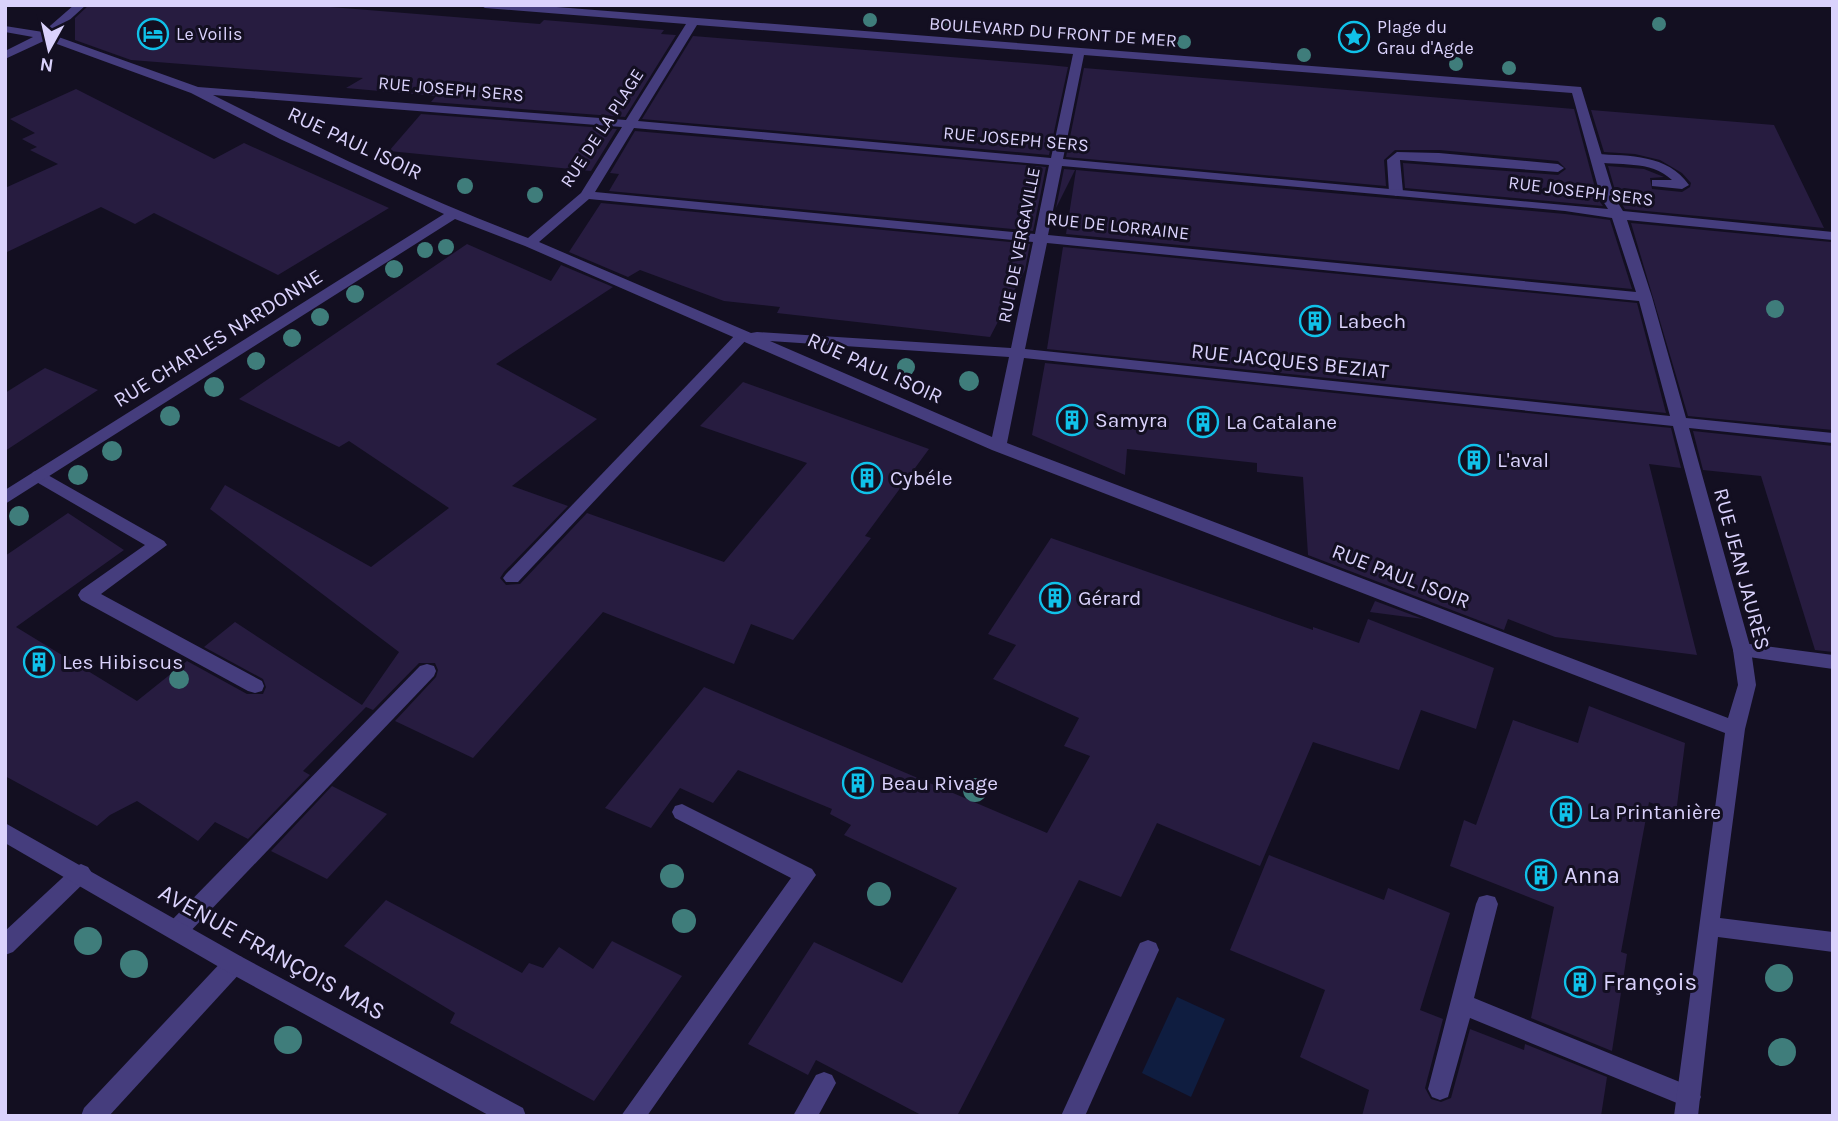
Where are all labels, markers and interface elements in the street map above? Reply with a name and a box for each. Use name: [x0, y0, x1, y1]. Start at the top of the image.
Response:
street label: BOULEVARD DU FRONT DE MER: [928, 12, 1178, 52]
north arrow: [14, 14, 84, 84]
place label: Plage du Grau d'Agde: [1377, 16, 1474, 59]
hotel icon: Le Voilis: [136, 17, 170, 51]
place icon: Plage du Grau d'Agde: [1337, 20, 1371, 54]
place label: Le Voilis: [176, 23, 243, 45]
text: N: [38, 53, 55, 77]
street label: RUE DE LA PLAGE: [555, 65, 649, 191]
street label: RUE JOSEPH SERS: [377, 72, 525, 106]
street label: RUE PAUL ISOIR: [284, 101, 426, 185]
street label: RUE JOSEPH SERS: [942, 122, 1090, 156]
street label: RUE DE VERGAVILLE: [993, 165, 1045, 325]
street label: RUE JOSEPH SERS: [1507, 171, 1655, 211]
street label: RUE DE LORRAINE: [1046, 208, 1190, 244]
street label: RUE CHARLES NARDONNE: [109, 264, 327, 412]
building icon: Labech: [1298, 304, 1332, 338]
place label: Labech: [1338, 309, 1406, 333]
street label: RUE PAUL ISOIR: [804, 327, 946, 409]
street label: RUE JACQUES BEZIAT: [1190, 339, 1390, 383]
building icon: Samyra: [1055, 403, 1089, 437]
building icon: La Catalane: [1186, 405, 1220, 439]
place label: Samyra: [1095, 408, 1168, 432]
place label: La Catalane: [1226, 410, 1337, 434]
building icon: L'aval: [1457, 443, 1491, 477]
place label: L'aval: [1497, 448, 1549, 472]
building icon: Cybéle: [850, 461, 884, 495]
place label: Cybéle: [890, 466, 953, 490]
street label: RUE JEAN JAURÈS: [1709, 485, 1775, 653]
street label: RUE PAUL ISOIR: [1329, 539, 1473, 613]
building icon: Gérard: [1038, 581, 1072, 615]
place label: Gérard: [1078, 586, 1142, 610]
building icon: Les Hibiscus: [22, 645, 56, 679]
place label: Les Hibiscus: [62, 650, 183, 674]
building icon: Beau Rivage: [841, 766, 875, 800]
place label: Beau Rivage: [881, 771, 998, 795]
building icon: La Printanière: [1549, 795, 1583, 829]
place label: La Printanière: [1589, 800, 1721, 824]
building icon: Anna: [1524, 858, 1558, 892]
place label: Anna: [1564, 861, 1620, 889]
street label: AVENUE FRANÇOIS MAS: [154, 878, 390, 1026]
building icon: François: [1563, 965, 1597, 999]
place label: François: [1603, 968, 1697, 996]

